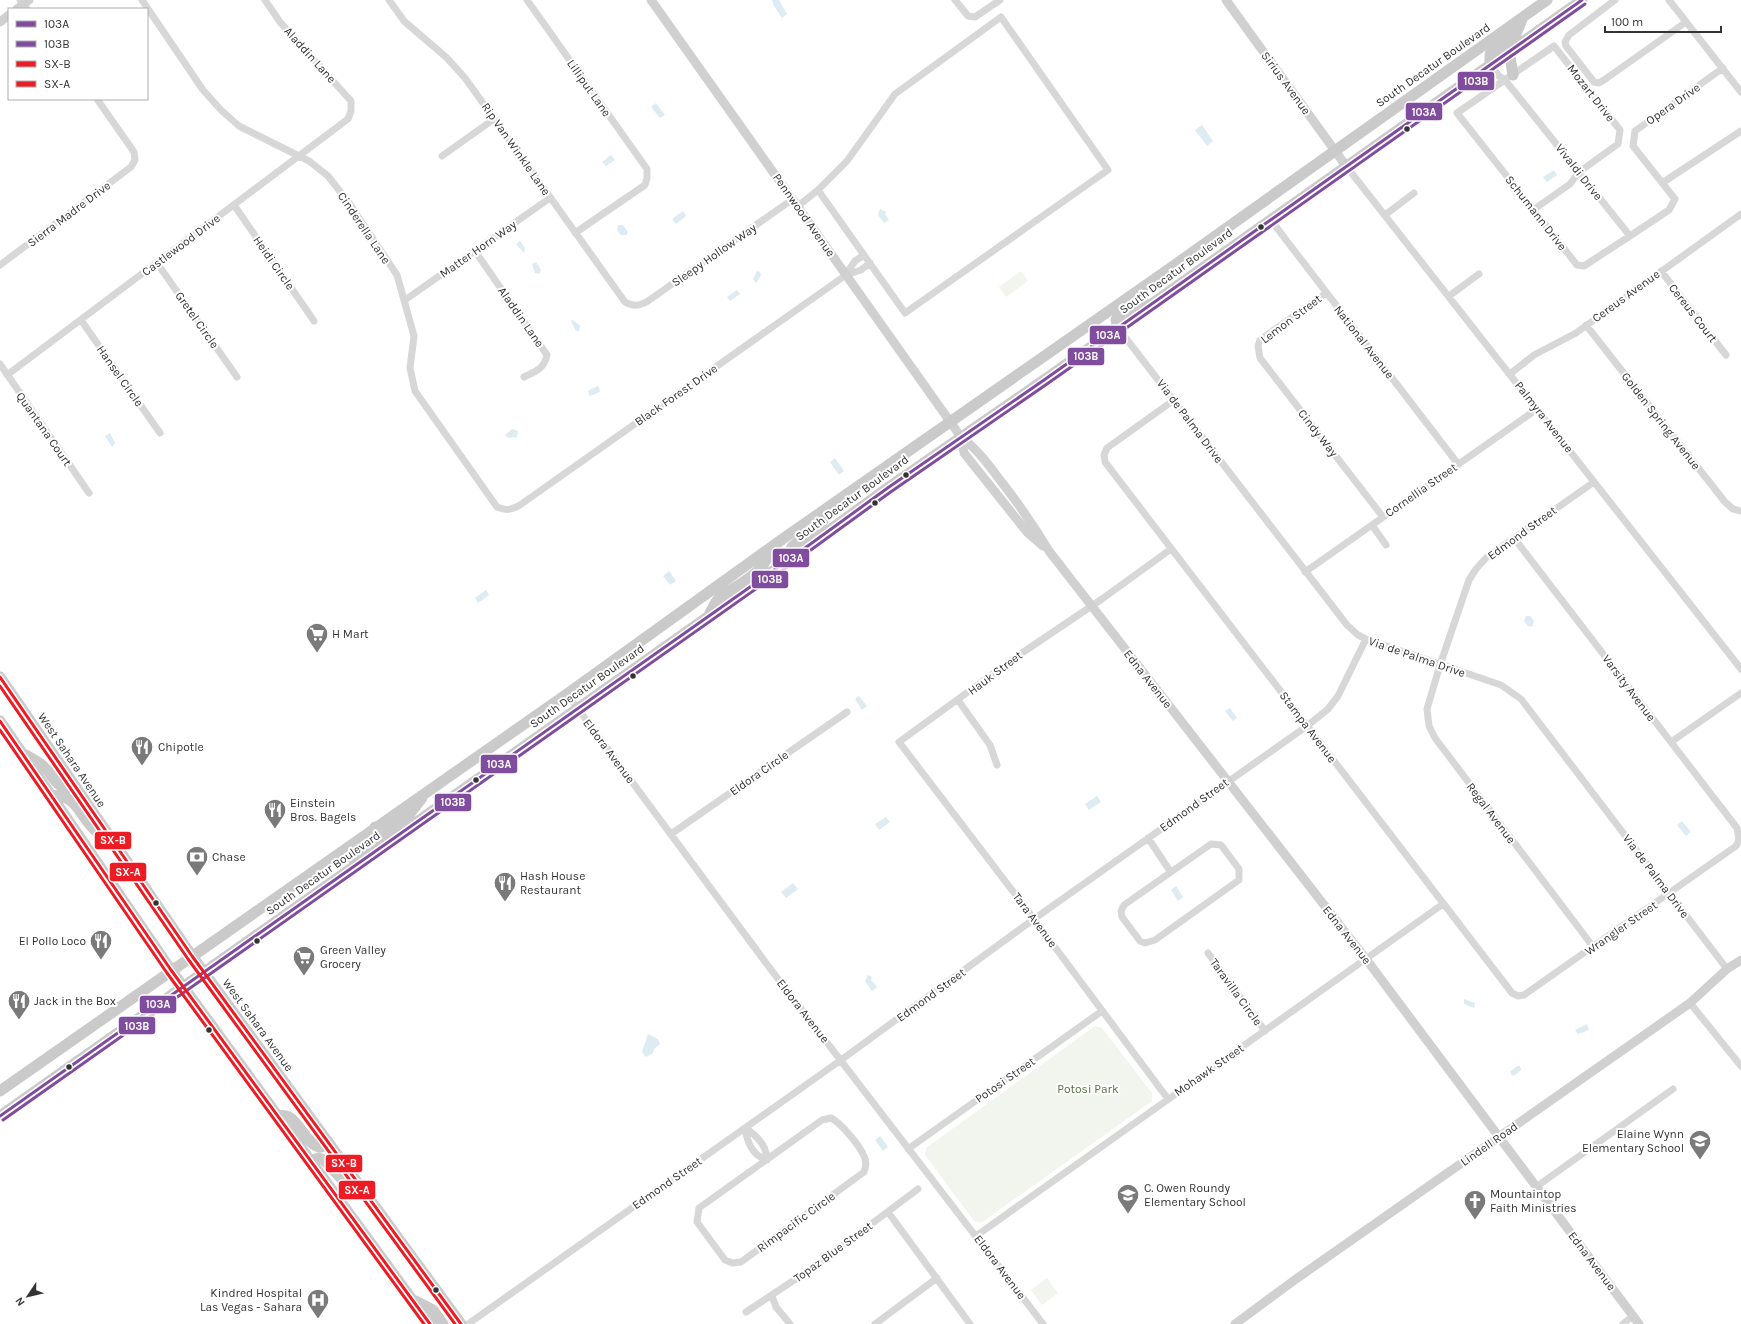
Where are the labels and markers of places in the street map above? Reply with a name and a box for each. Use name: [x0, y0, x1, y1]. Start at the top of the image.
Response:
unlabelled marker: [1402, 124, 1412, 134]
unlabelled marker: [1256, 222, 1266, 232]
unlabelled marker: [901, 470, 911, 480]
unlabelled marker: [870, 498, 880, 508]
supermarket icon: H Mart: [304, 621, 330, 654]
place label: H Mart: [332, 627, 369, 641]
unlabelled marker: [628, 671, 638, 681]
restaurant icon: Chipotle: [129, 734, 155, 767]
place label: Chipotle: [158, 740, 204, 754]
unlabelled marker: [471, 775, 481, 785]
place label: Einstein Bros. Bagels: [290, 796, 356, 824]
restaurant icon: Einstein Bros. Bagels: [262, 797, 288, 830]
bank icon: Chase: [184, 844, 210, 877]
place label: Chase: [212, 850, 246, 864]
place label: Hash House Restaurant: [520, 869, 585, 897]
restaurant icon: Hash House Restaurant: [492, 870, 518, 903]
unlabelled marker: [151, 898, 161, 908]
restaurant icon: El Pollo Loco: [88, 928, 114, 961]
place label: El Pollo Loco: [19, 934, 86, 948]
unlabelled marker: [252, 936, 262, 946]
place label: Green Valley Grocery: [320, 943, 386, 971]
supermarket icon: Green Valley Grocery: [291, 944, 317, 977]
restaurant icon: Jack in the Box: [6, 988, 32, 1021]
place label: Jack in the Box: [34, 994, 116, 1008]
unlabelled marker: [204, 1025, 214, 1035]
unlabelled marker: [64, 1062, 74, 1072]
place label: Elaine Wynn Elementary School: [1582, 1127, 1684, 1155]
school or university icon: Elaine Wynn Elementary School: [1687, 1128, 1713, 1161]
place label: C. Owen Roundy Elementary School: [1144, 1181, 1246, 1209]
school or university icon: C. Owen Roundy Elementary School: [1115, 1182, 1141, 1215]
place label: Mountaintop Faith Ministries: [1490, 1187, 1577, 1215]
church icon: Mountaintop Faith Ministries: [1462, 1188, 1488, 1221]
unlabelled marker: [431, 1285, 441, 1295]
place label: Kindred Hospital Las Vegas - Sahara: [200, 1286, 302, 1314]
hospital icon: Kindred Hospital Las Vegas - Sahara: [305, 1287, 331, 1320]

